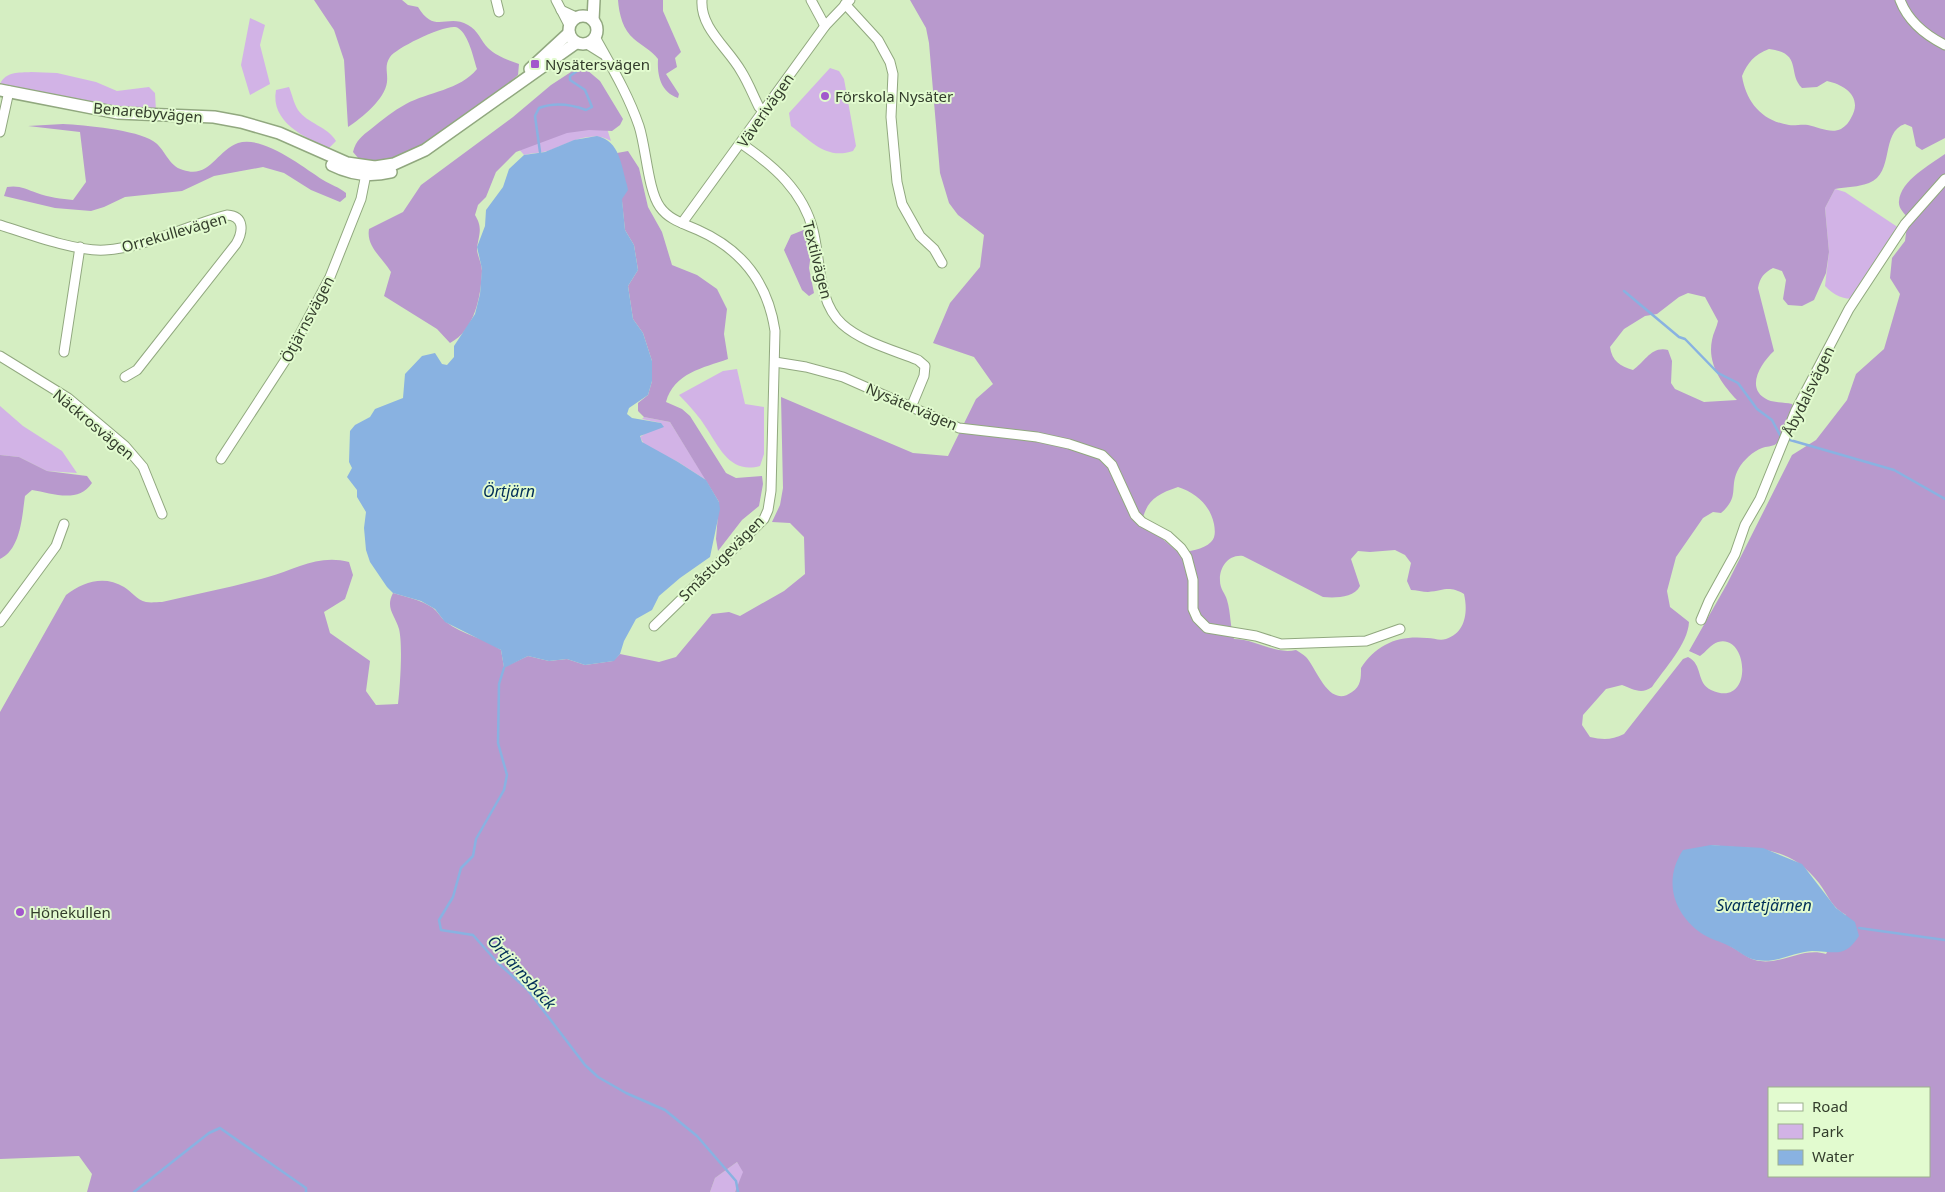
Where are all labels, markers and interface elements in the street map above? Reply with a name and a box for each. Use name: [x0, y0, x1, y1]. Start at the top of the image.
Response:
place label: Nysätersvägen: [545, 54, 650, 74]
marker: Nysätersvägen: [529, 58, 541, 70]
street label: Väverivägen: [732, 69, 798, 151]
place label: Förskola Nysäter: [835, 86, 953, 106]
marker: Förskola Nysäter: [819, 90, 831, 102]
street label: Benarebyvägen: [92, 97, 204, 127]
street label: Orrekullevägen: [119, 207, 229, 257]
street label: Textilvägen: [799, 219, 837, 301]
street label: Ötjärnsvägen: [276, 272, 338, 366]
street label: Åbydalsvägen: [1778, 343, 1838, 439]
street label: Nysätervägen: [863, 378, 961, 434]
street label: Näckrosvägen: [49, 384, 139, 464]
water label: Örtjärn: [483, 480, 535, 502]
street label: Småstugevägen: [674, 511, 768, 605]
water label: Svartetjärnen: [1716, 894, 1812, 916]
place label: Hönekullen: [30, 902, 111, 922]
marker: Hönekullen: [14, 906, 26, 918]
water label: Örtjärnsbäck: [483, 930, 562, 1015]
legend: [1768, 1087, 1930, 1177]
text: Road: [1812, 1096, 1848, 1116]
text: Park: [1812, 1121, 1844, 1141]
text: Water: [1812, 1146, 1854, 1166]

